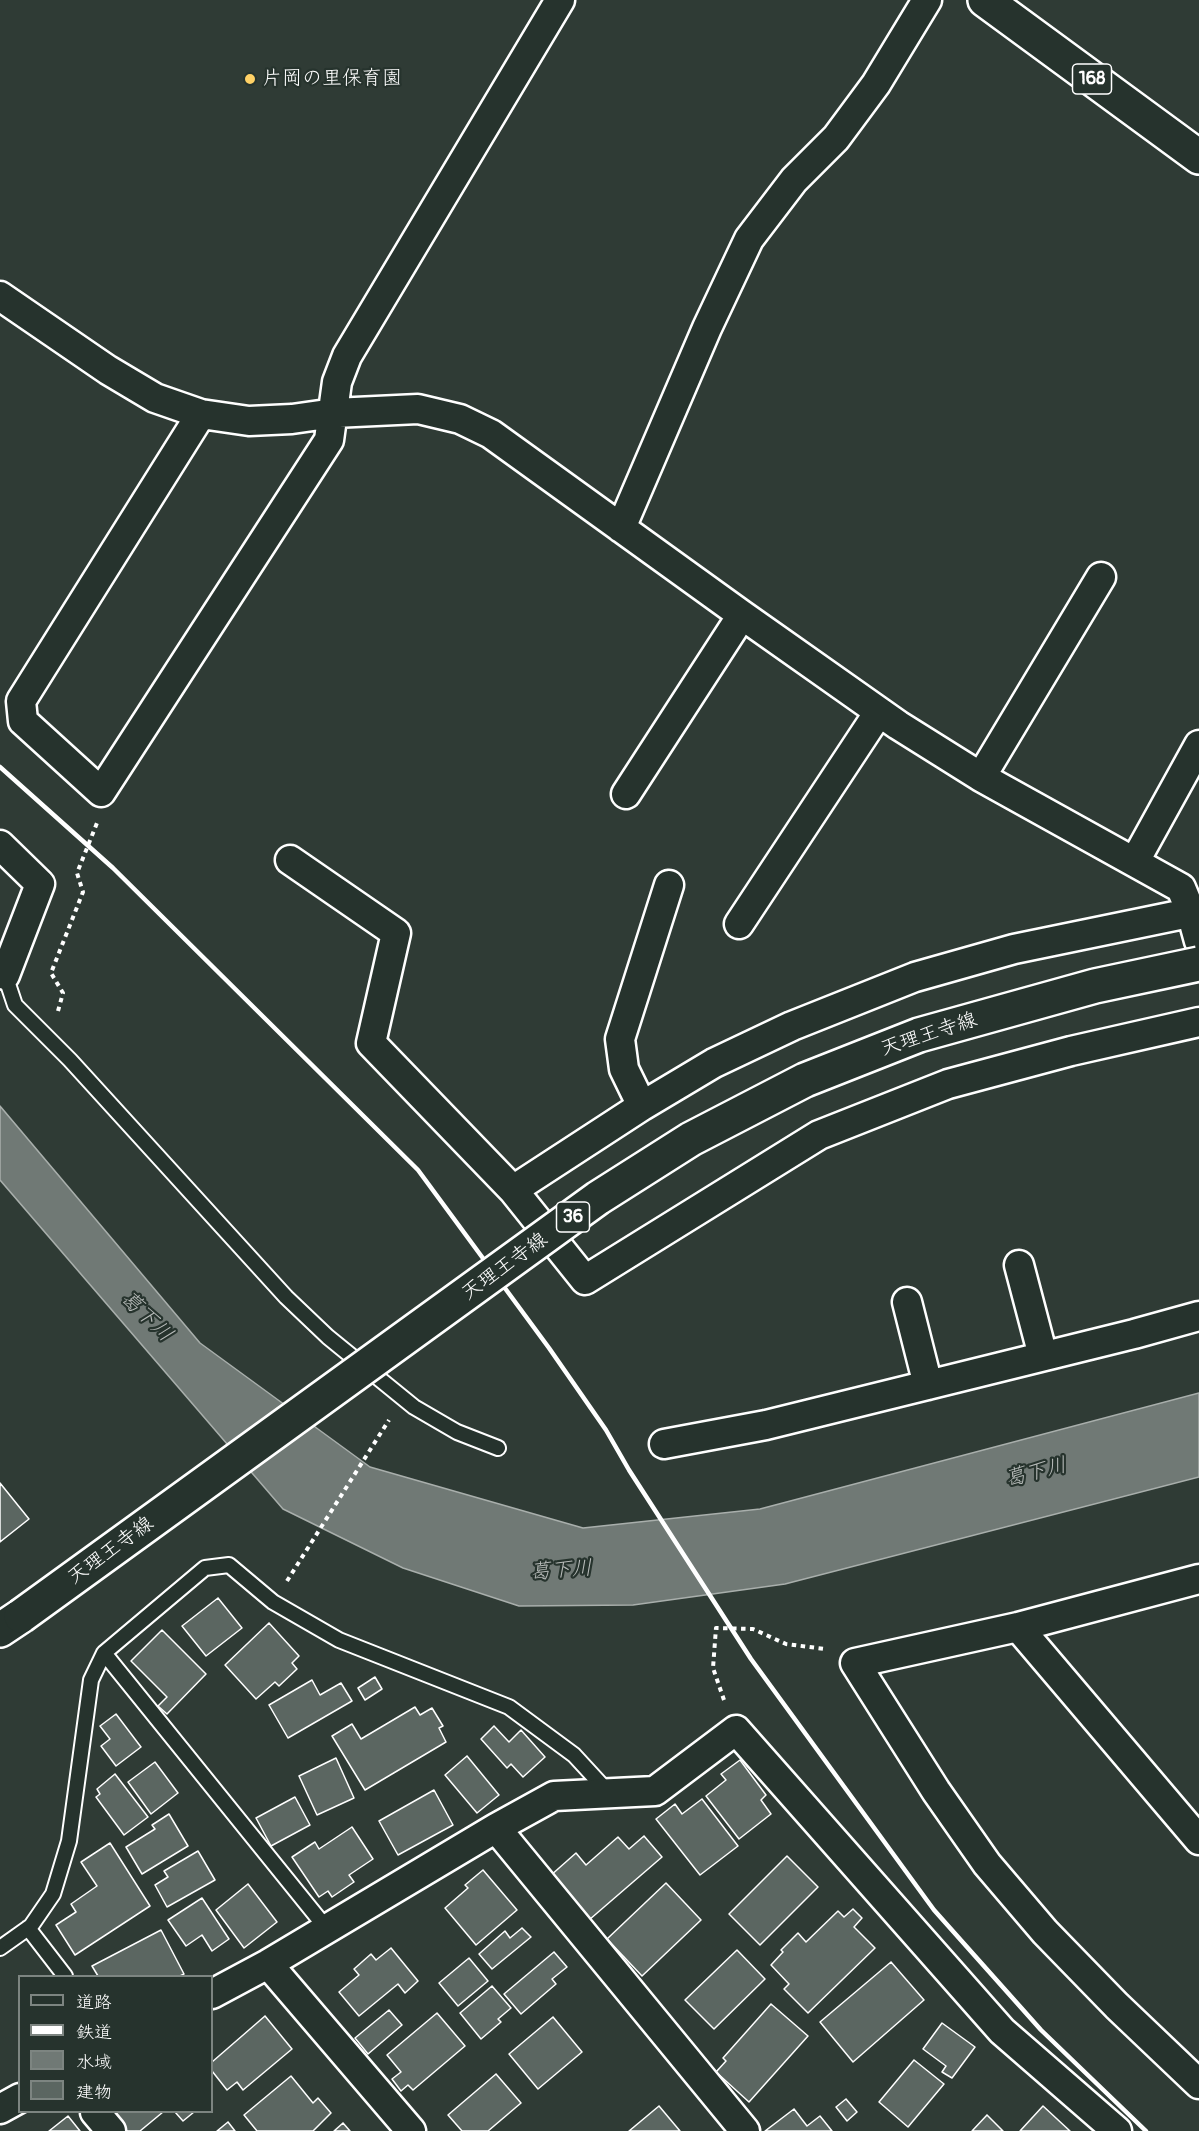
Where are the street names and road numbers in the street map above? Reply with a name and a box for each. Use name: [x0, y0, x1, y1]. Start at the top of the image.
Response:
road number: 168: [1072, 64, 1112, 94]
street label: 天理王寺線: [878, 1008, 980, 1062]
road number: 36: [556, 1202, 590, 1232]
street label: 天理王寺線: [457, 1228, 553, 1306]
street label: 天理王寺線: [63, 1512, 159, 1590]

